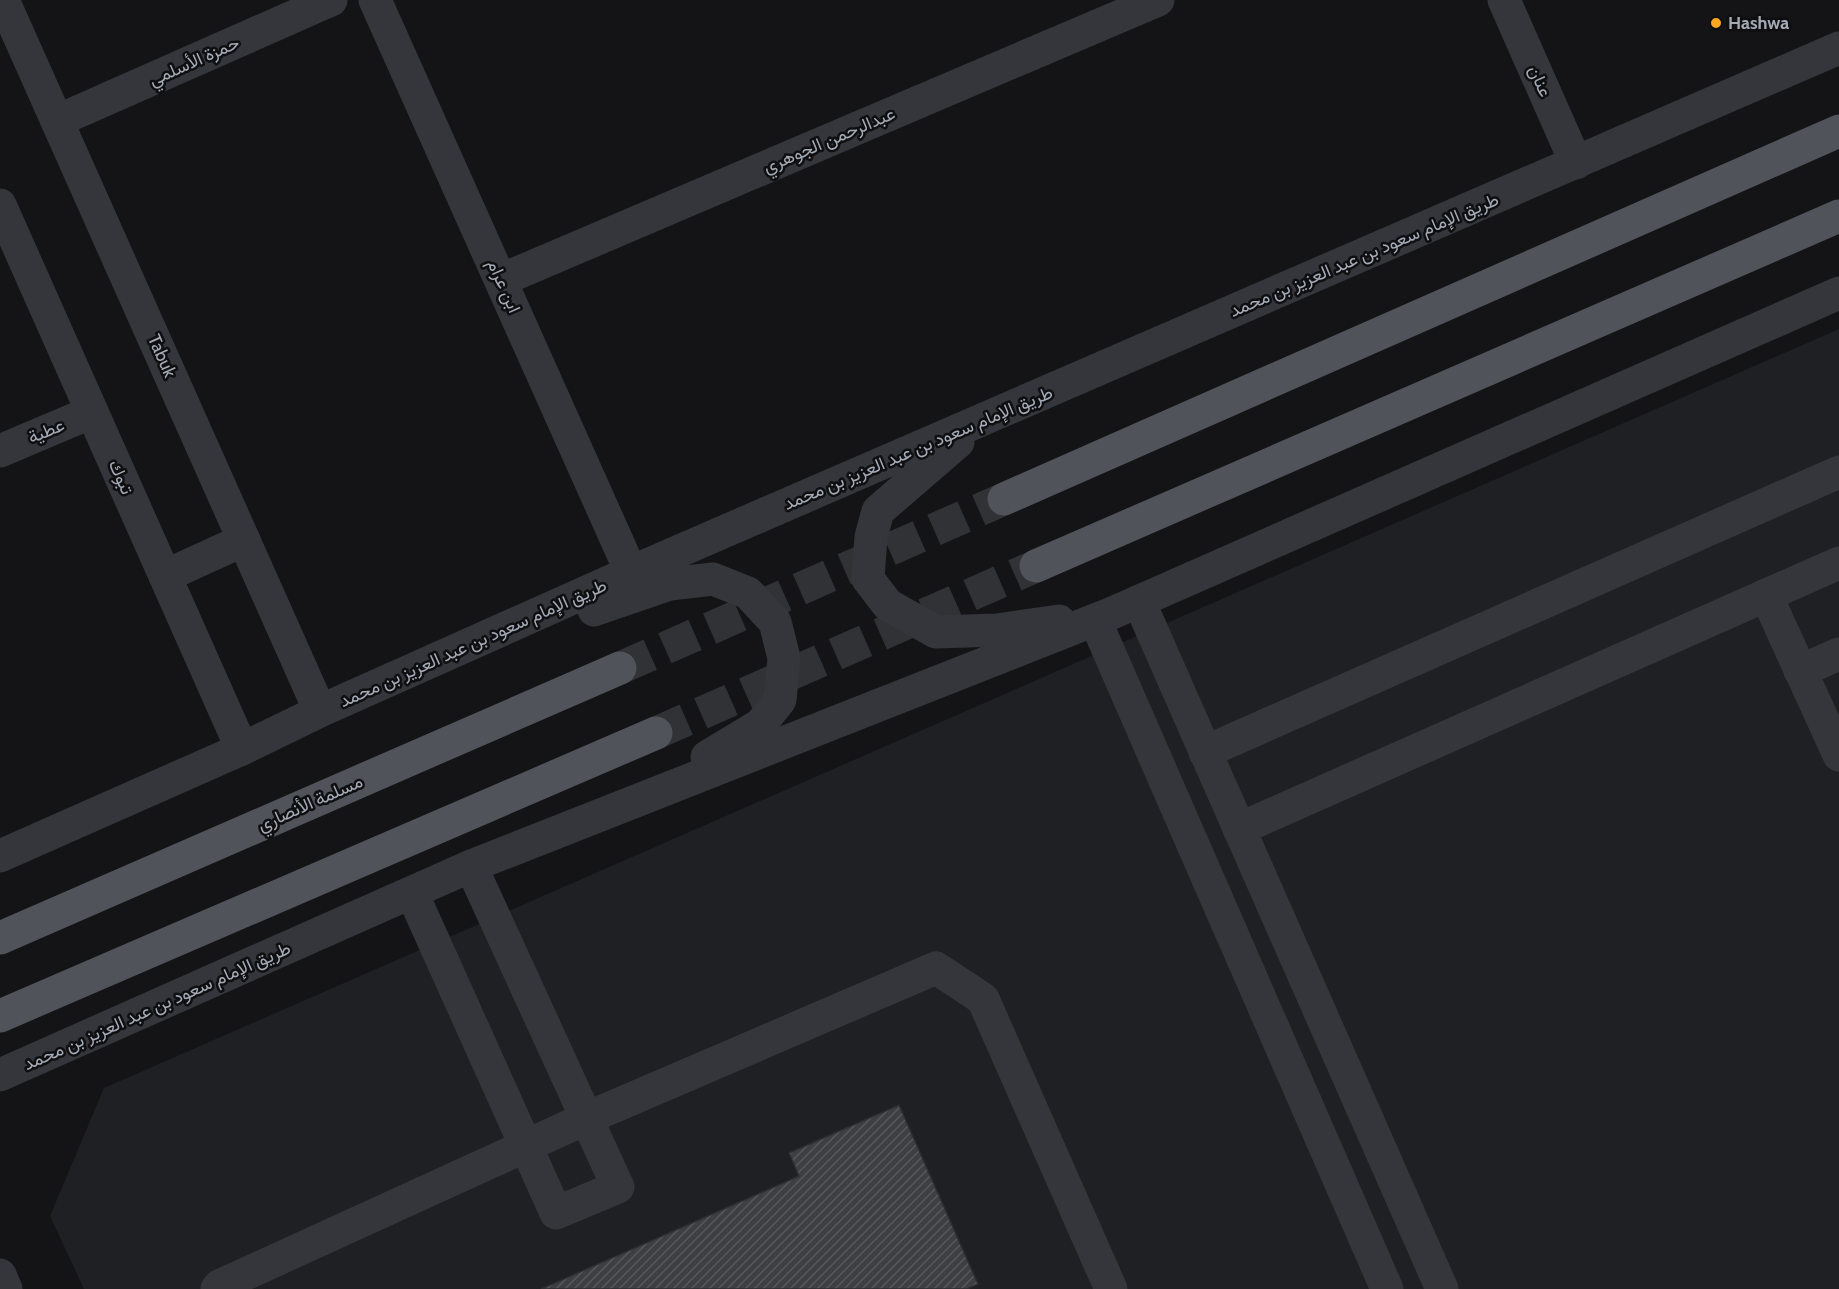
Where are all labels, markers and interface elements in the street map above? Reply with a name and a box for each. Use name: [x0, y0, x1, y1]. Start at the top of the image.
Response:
place label: Hashwa: [1728, 12, 1789, 34]
marker: Hashwa: [1709, 16, 1723, 30]
street label: حمزة الأسلمي: [145, 31, 244, 94]
street label: عنان: [1523, 62, 1557, 100]
street label: عبدالرحمن الجوهري: [760, 102, 900, 181]
street label: طريق الإمام سعود بن عبد العزيز بن محمد: [1226, 188, 1502, 323]
street label: ابن عرام: [482, 256, 526, 317]
street label: Tabuk: [143, 331, 182, 382]
street label: طريق الإمام سعود بن عبد العزيز بن محمد: [780, 381, 1056, 516]
street label: عطية: [24, 414, 68, 448]
street label: تبوك: [104, 456, 138, 498]
street label: طريق الإمام سعود بن عبد العزيز بن محمد: [336, 574, 611, 713]
street label: مسلمة الأنصاري: [254, 770, 368, 840]
street label: طريق الإمام سعود بن عبد العزيز بن محمد: [20, 937, 295, 1076]

